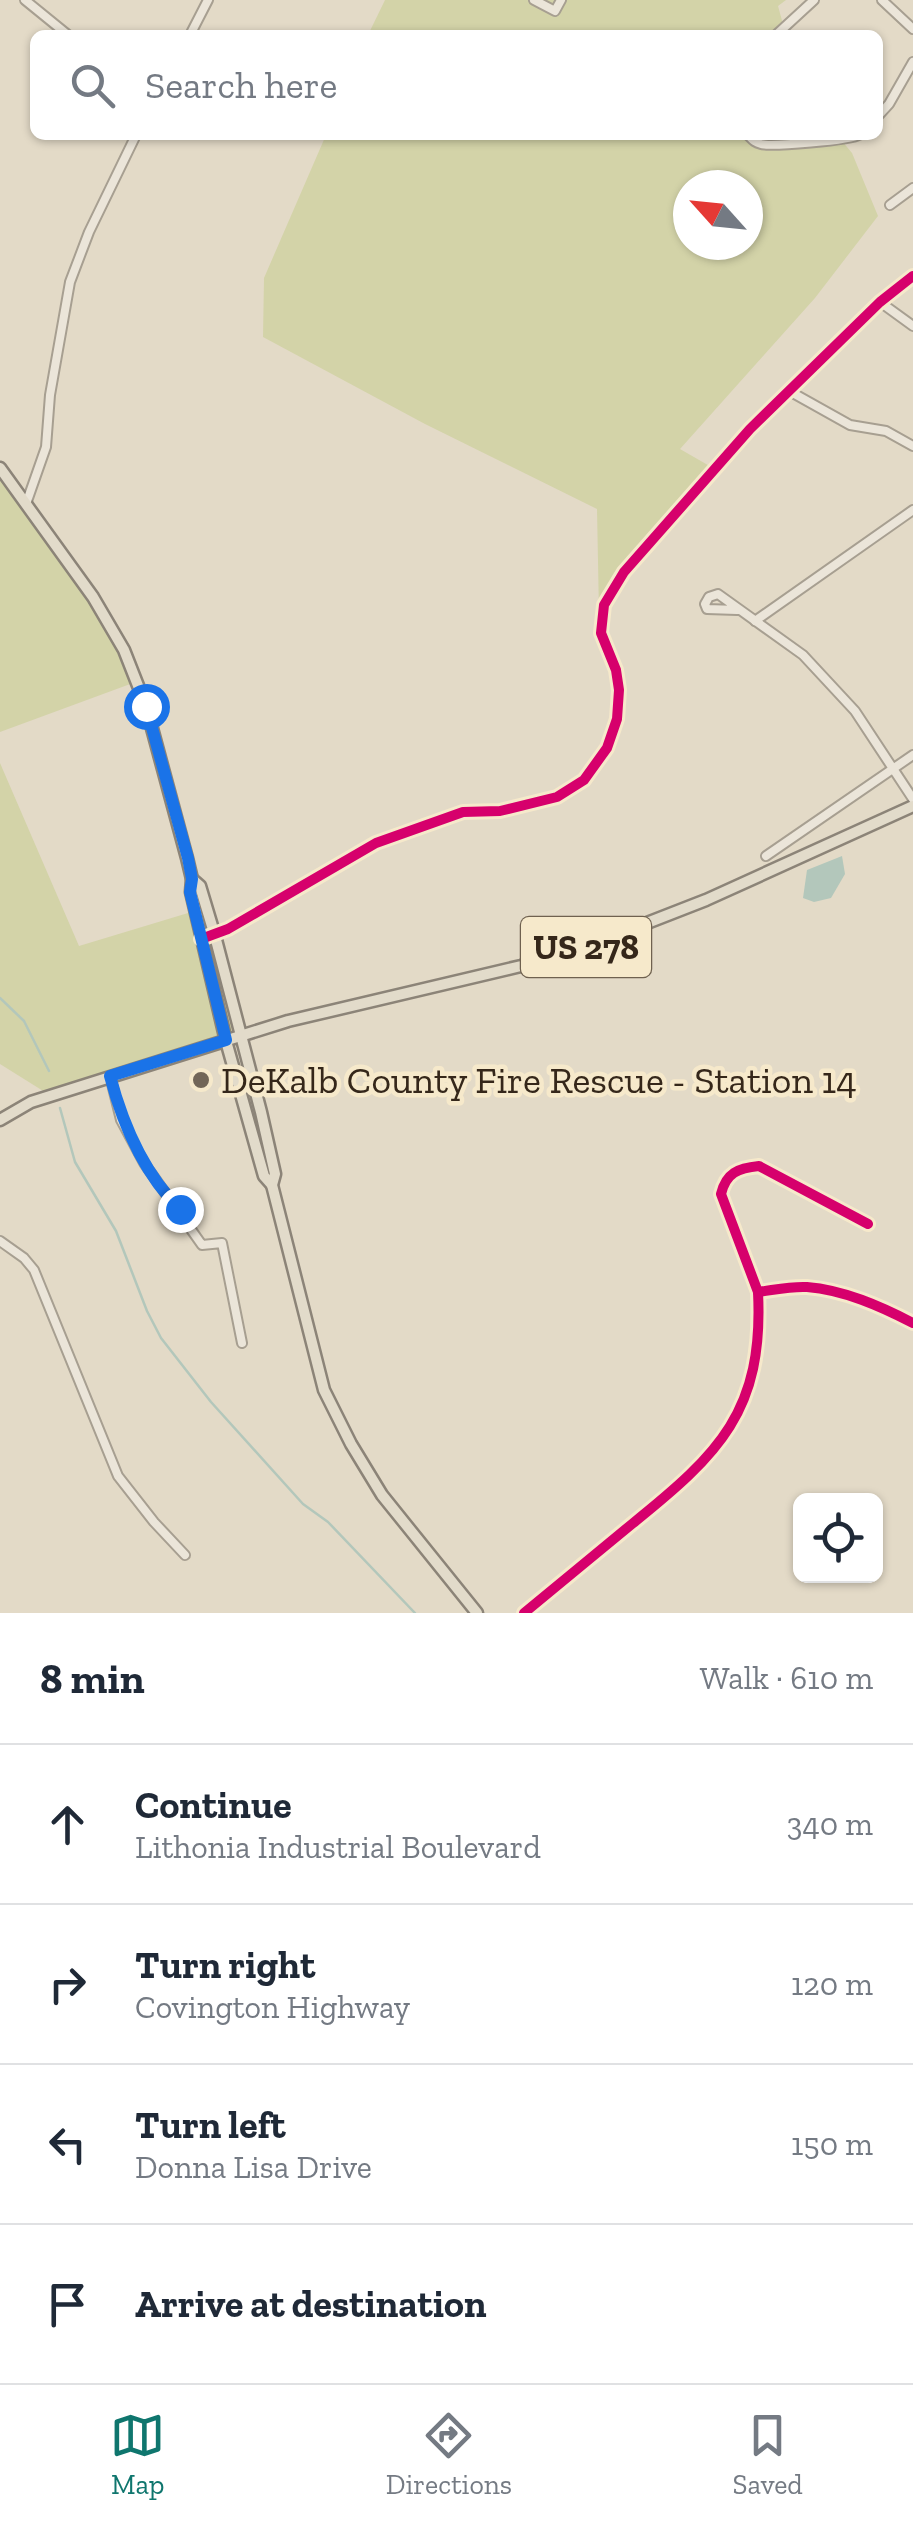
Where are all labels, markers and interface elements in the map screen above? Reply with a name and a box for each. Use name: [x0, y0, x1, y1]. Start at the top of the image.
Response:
search box: [30, 30, 883, 140]
icon: search: [65, 58, 120, 113]
text: Search here: [145, 62, 337, 108]
north arrow: [673, 170, 763, 260]
route start: [124, 684, 170, 730]
road number: US 278: [521, 917, 651, 977]
place label: DeKalb County Fire Rescue - Station 14: [221, 1057, 857, 1103]
marker: DeKalb County Fire Rescue - Station 14: [190, 1069, 212, 1091]
route end: [158, 1187, 204, 1233]
map controls: [793, 1493, 883, 1583]
button: locate: [793, 1493, 883, 1583]
text: 8 min: [40, 1653, 145, 1704]
text: Walk · 610 m: [700, 1659, 873, 1697]
text: Continue: [135, 1782, 292, 1828]
icon: ahead: [40, 1797, 95, 1852]
text: 340 m: [787, 1805, 873, 1843]
text: Lithonia Industrial Boulevard: [135, 1828, 541, 1866]
text: Turn right: [135, 1942, 315, 1988]
icon: right: [40, 1957, 95, 2012]
text: 120 m: [791, 1965, 873, 2003]
text: Covington Highway: [135, 1988, 410, 2026]
text: Turn left: [135, 2102, 286, 2148]
icon: left: [40, 2117, 95, 2172]
text: 150 m: [791, 2125, 873, 2163]
text: Donna Lisa Drive: [135, 2148, 372, 2186]
icon: arrive: [40, 2277, 95, 2332]
text: Arrive at destination: [135, 2281, 486, 2327]
tab: Map: [110, 2408, 165, 2501]
tab: Directions: [386, 2408, 512, 2501]
tab: Saved: [733, 2408, 803, 2501]

